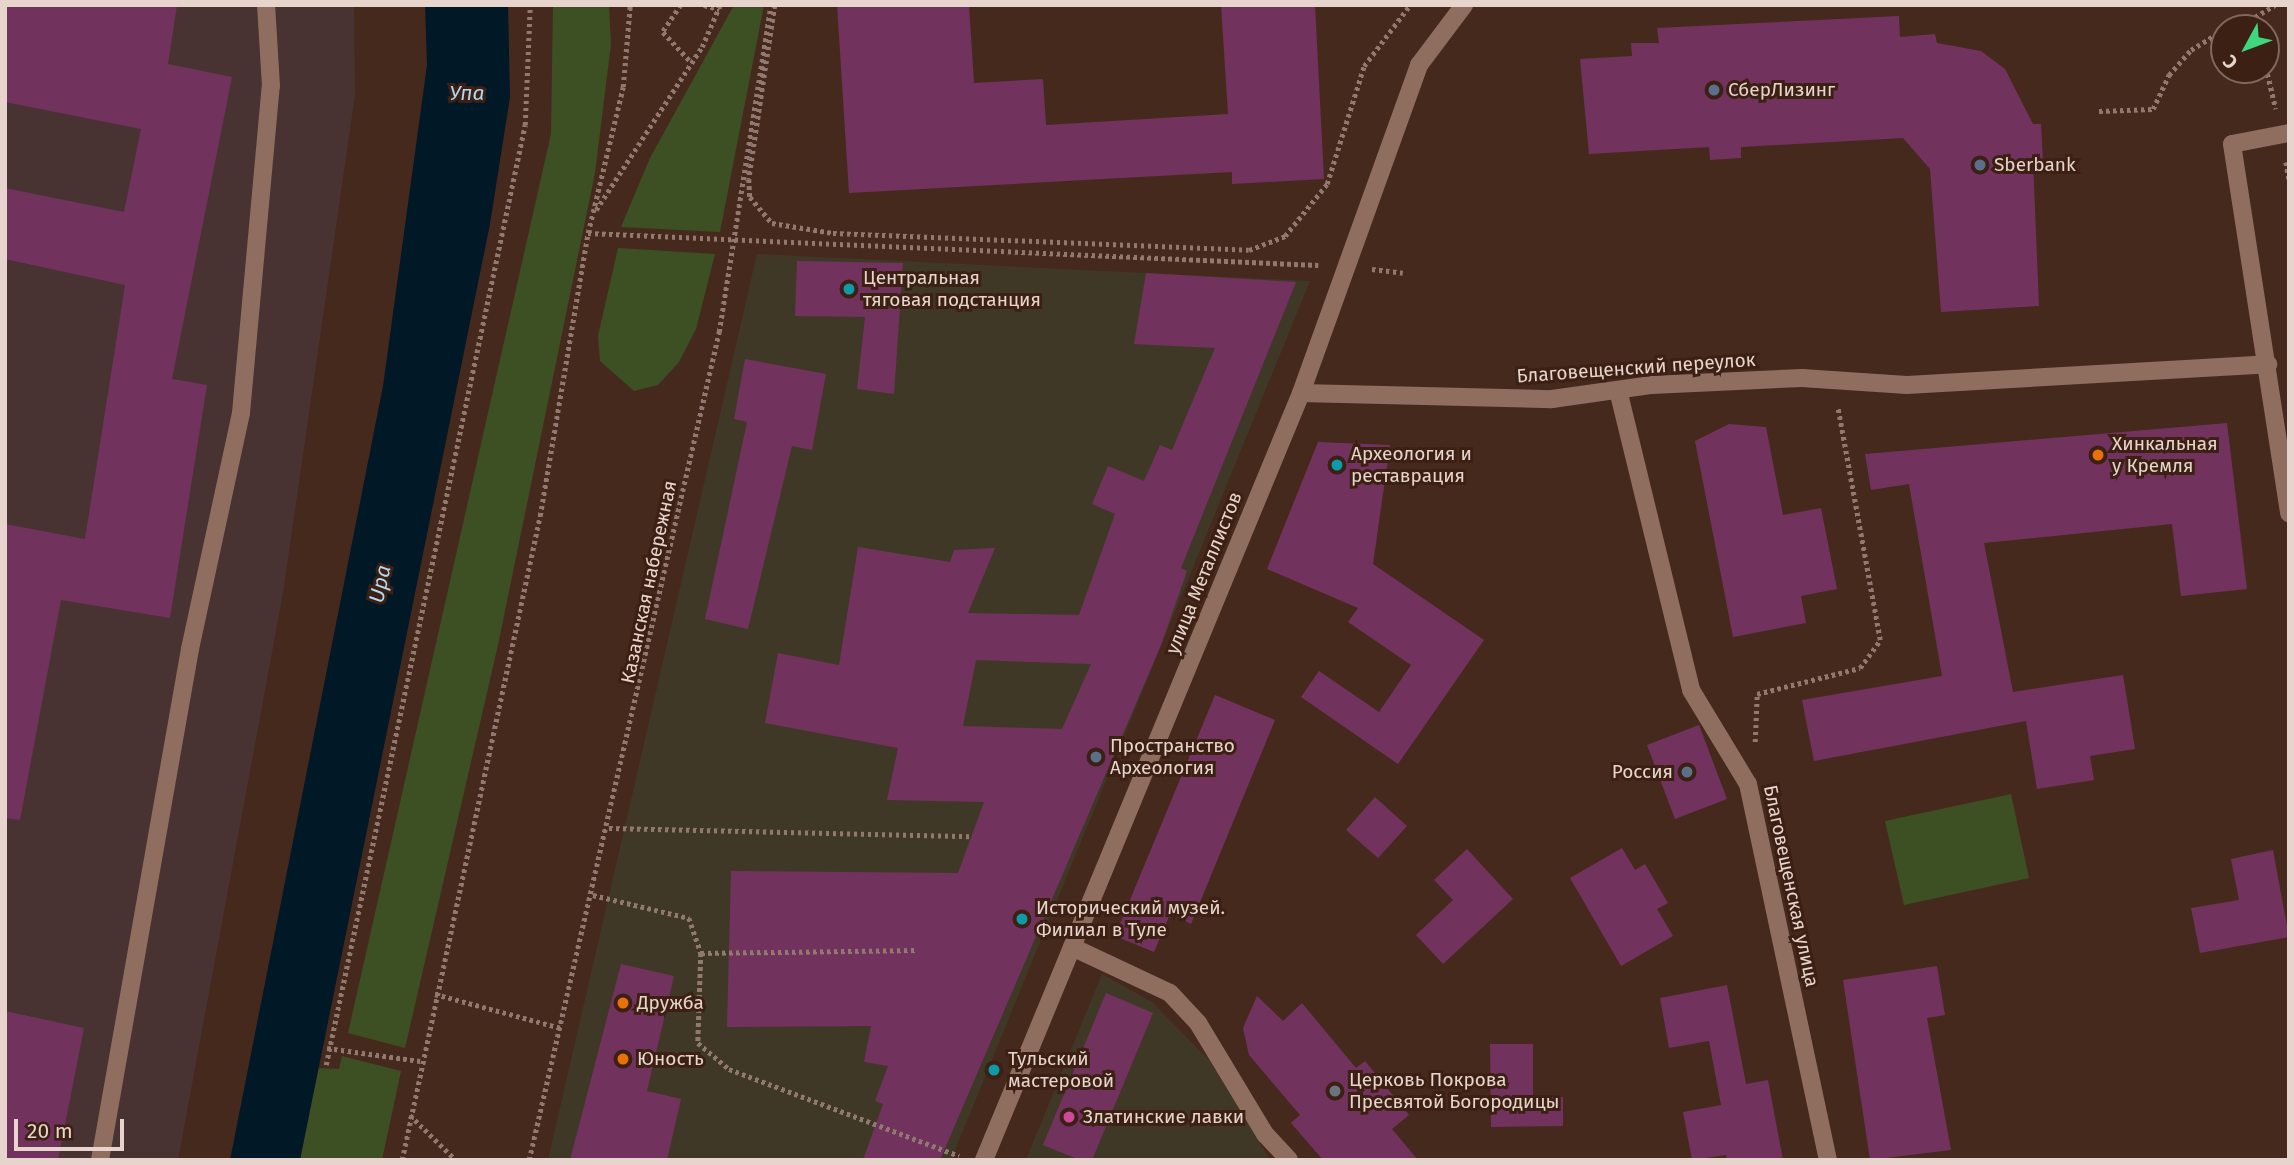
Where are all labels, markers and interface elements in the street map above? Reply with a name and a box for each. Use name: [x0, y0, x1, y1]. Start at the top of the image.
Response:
north arrow: [2210, 14, 2280, 84]
text: С: [2218, 50, 2243, 73]
place label: СберЛизинг: [1728, 79, 1835, 101]
water label: Упа: [450, 80, 484, 106]
marker: СберЛизинг: [1706, 82, 1722, 98]
place label: Sberbank: [1994, 154, 2076, 176]
marker: Sberbank: [1972, 157, 1988, 173]
place label: Центральная тяговая подстанция: [863, 267, 1041, 311]
marker: Центральная тяговая подстанция: [841, 281, 857, 297]
street label: Благовещенский переулок: [1516, 348, 1756, 388]
place label: Хинкальная у Кремля: [2112, 433, 2218, 477]
place label: Археология и реставрация: [1351, 443, 1472, 487]
marker: Хинкальная у Кремля: [2090, 447, 2106, 463]
marker: Археология и реставрация: [1329, 457, 1345, 473]
street label: Казанская набережная: [616, 478, 682, 686]
street label: улица Металлистов: [1161, 489, 1247, 657]
water label: Upa: [364, 563, 396, 605]
place label: Пространство Археология: [1110, 735, 1235, 779]
marker: Пространство Археология: [1088, 749, 1104, 765]
place label: Россия: [1612, 761, 1673, 783]
marker: Россия: [1679, 764, 1695, 780]
street label: Благовещенская улица: [1758, 783, 1824, 989]
place label: Исторический музей. Филиал в Туле: [1036, 897, 1225, 941]
marker: Исторический музей. Филиал в Туле: [1014, 911, 1030, 927]
place label: Дружба: [637, 992, 704, 1014]
marker: Дружба: [615, 995, 631, 1011]
place label: Юность: [637, 1048, 704, 1070]
place label: Тульский мастеровой: [1008, 1048, 1114, 1092]
marker: Юность: [615, 1051, 631, 1067]
marker: Тульский мастеровой: [986, 1062, 1002, 1078]
place label: Церковь Покрова Пресвятой Богородицы: [1349, 1069, 1559, 1113]
marker: Церковь Покрова Пресвятой Богородицы: [1327, 1083, 1343, 1099]
scale bar: [18, 1106, 128, 1150]
place label: Златинские лавки: [1083, 1106, 1244, 1128]
marker: Златинские лавки: [1061, 1109, 1077, 1125]
text: 20 m: [27, 1118, 73, 1144]

